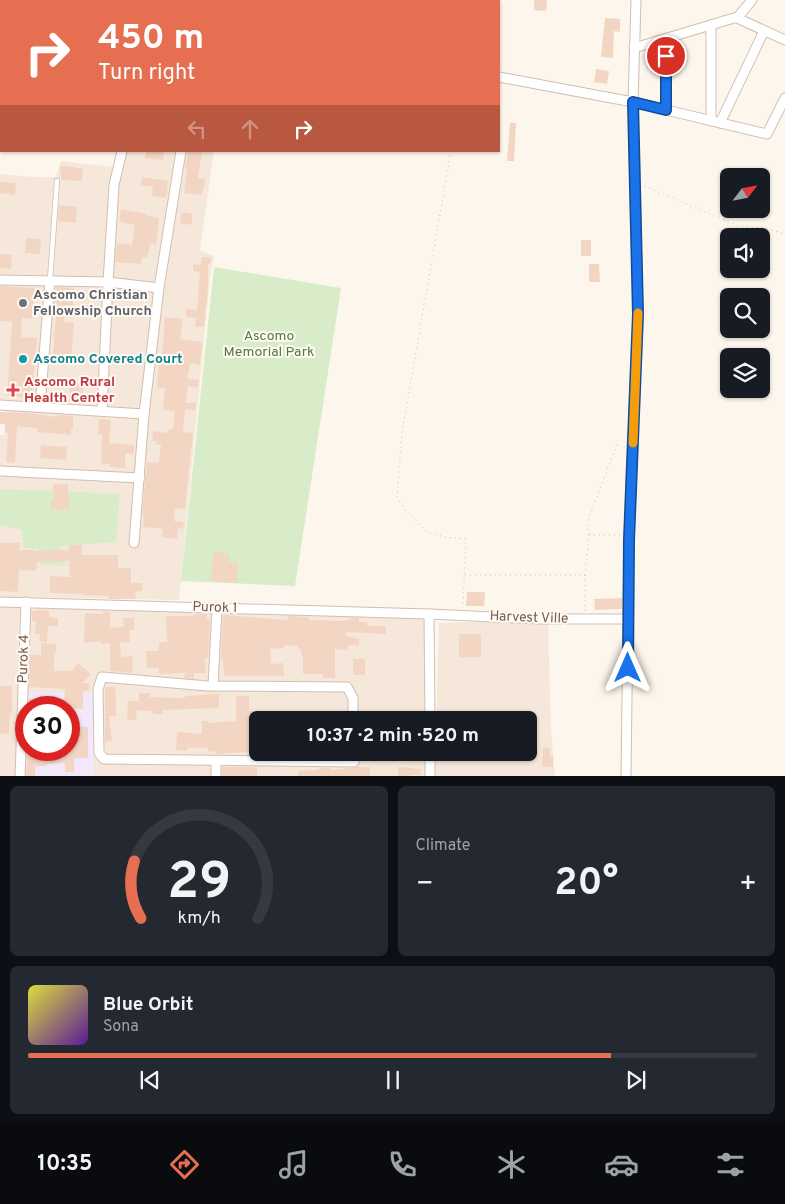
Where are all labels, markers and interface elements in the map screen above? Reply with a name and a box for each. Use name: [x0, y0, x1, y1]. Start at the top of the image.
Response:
text: 450 m: [98, 17, 204, 61]
icon: right: [15, 20, 80, 85]
pin: [645, 35, 687, 77]
icon: arrive: [652, 42, 680, 70]
text: Turn right: [98, 60, 195, 87]
icon: left: [183, 115, 211, 143]
icon: ahead: [236, 115, 264, 143]
icon: right: [289, 115, 317, 143]
north arrow: [720, 168, 770, 218]
map controls: [720, 168, 770, 398]
button: sound: [720, 228, 770, 278]
place label: Ascomo Christian Fellowship Church: [33, 287, 152, 320]
button: search: [720, 288, 770, 338]
marker: Ascomo Christian Fellowship Church: [17, 297, 29, 309]
park label: Ascomo Memorial Park: [224, 328, 314, 361]
button: layers: [720, 348, 770, 398]
place label: Ascomo Covered Court: [33, 351, 183, 368]
marker: Ascomo Covered Court: [17, 353, 29, 365]
place label: Ascomo Rural Health Center: [24, 374, 115, 407]
marker: Ascomo Rural Health Center: [6, 383, 20, 397]
street label: Purok 1: [192, 599, 238, 617]
street label: Harvest Ville: [489, 608, 569, 628]
street label: Purok 4: [15, 634, 33, 684]
position arrow: [601, 641, 653, 693]
speed limit sign: 30: [15, 696, 80, 761]
text: 10:37 · 2 min · 520 m: [307, 724, 479, 748]
text: Climate: [416, 836, 470, 856]
text: 29: [167, 851, 231, 917]
text: 20°: [554, 860, 618, 909]
text: −: [416, 867, 434, 903]
text: +: [739, 867, 757, 903]
text: km/h: [177, 907, 220, 930]
text: Blue Orbit: [103, 993, 193, 1017]
text: Sona: [103, 1017, 139, 1037]
icon: previous: [136, 1066, 164, 1094]
icon: pause: [379, 1066, 407, 1094]
icon: next: [622, 1066, 650, 1094]
icon: directions: [167, 1147, 202, 1182]
icon: music: [276, 1147, 311, 1182]
icon: phone: [385, 1147, 420, 1182]
icon: climate: [494, 1147, 529, 1182]
icon: car: [604, 1147, 639, 1182]
icon: filters: [713, 1147, 748, 1182]
text: 10:35: [37, 1151, 92, 1178]

